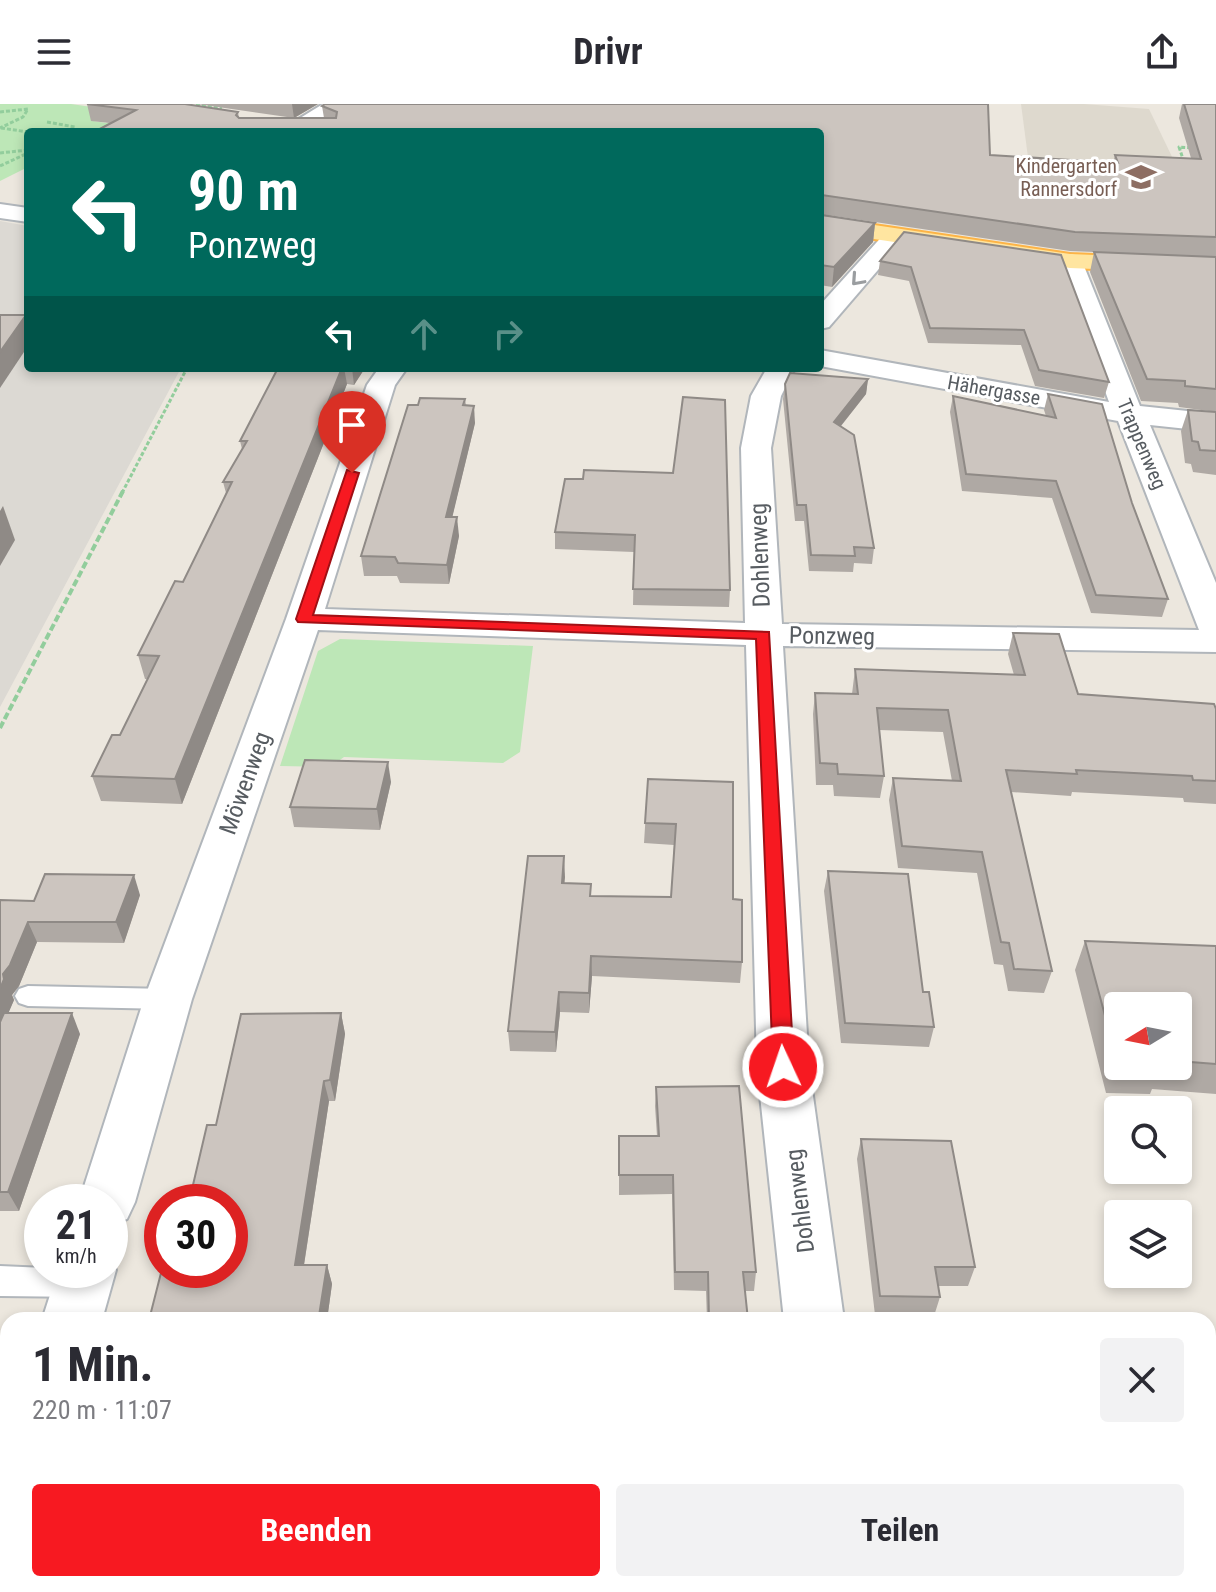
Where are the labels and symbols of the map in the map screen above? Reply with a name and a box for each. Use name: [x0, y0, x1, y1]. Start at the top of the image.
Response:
place label: Kindergarten Rannersdorf: [1016, 154, 1118, 201]
school or university icon: Kindergarten Rannersdorf: [1124, 160, 1158, 194]
one-way arrow: [853, 270, 867, 285]
street label: Hähergasse: [946, 370, 1042, 410]
pin: [318, 391, 386, 473]
street label: Trappenweg: [1112, 395, 1172, 493]
street label: Dohlenweg: [744, 502, 776, 608]
street label: Ponzweg: [789, 621, 875, 651]
street label: Möwenweg: [213, 728, 277, 838]
north arrow: [1104, 992, 1192, 1080]
position arrow: [741, 1025, 825, 1109]
street label: Dohlenweg: [780, 1147, 820, 1255]
speed limit sign: 30: [144, 1184, 248, 1288]

